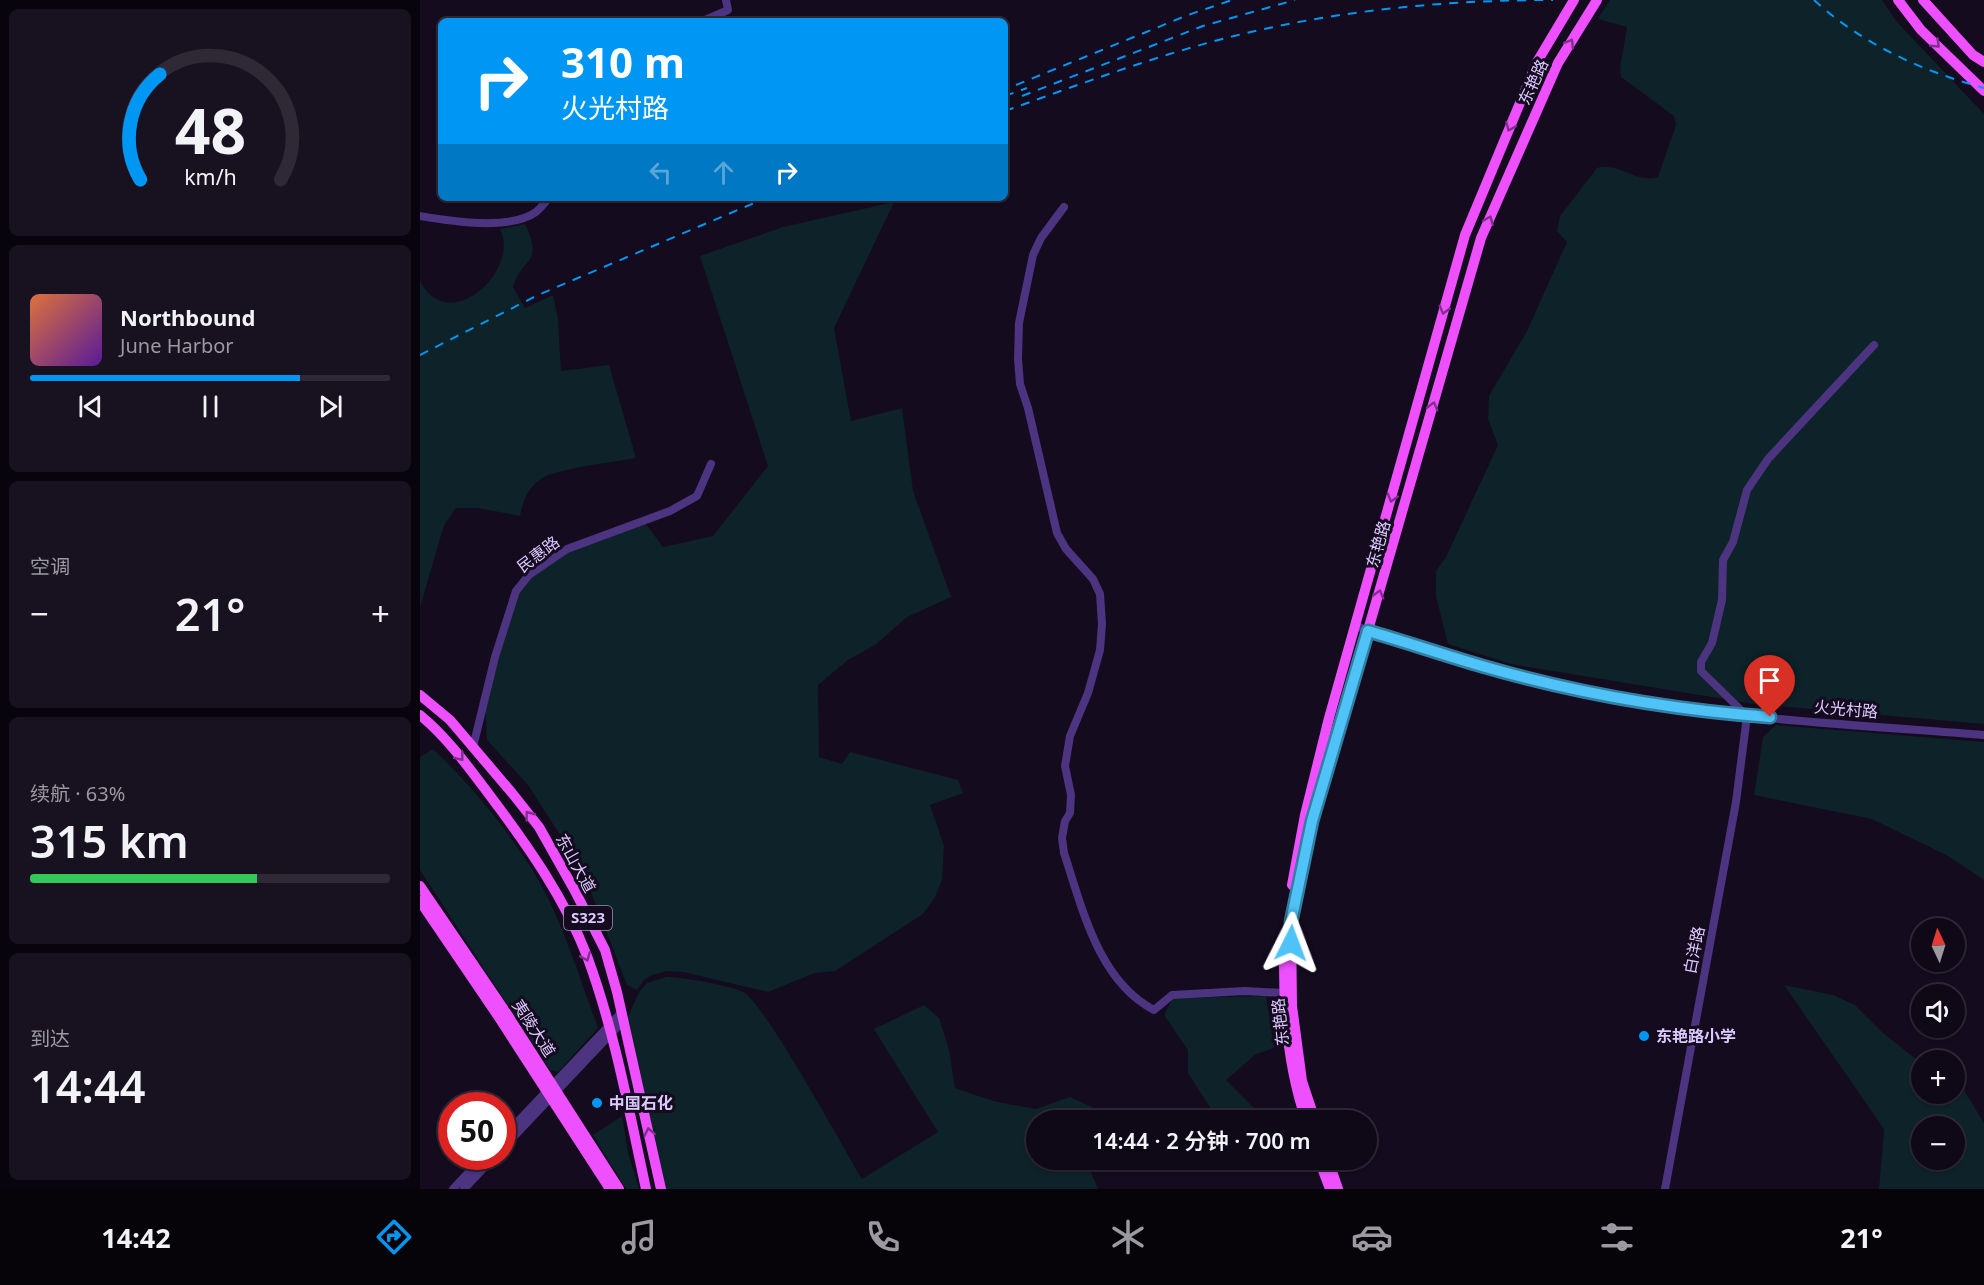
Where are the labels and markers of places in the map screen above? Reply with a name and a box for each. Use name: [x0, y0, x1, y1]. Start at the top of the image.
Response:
pin: [1744, 655, 1795, 717]
place label: 东艳路小学: [1656, 1025, 1736, 1047]
marker: 东艳路小学: [1637, 1029, 1651, 1043]
place label: 中国石化: [609, 1092, 673, 1114]
marker: 中国石化: [590, 1096, 604, 1110]

